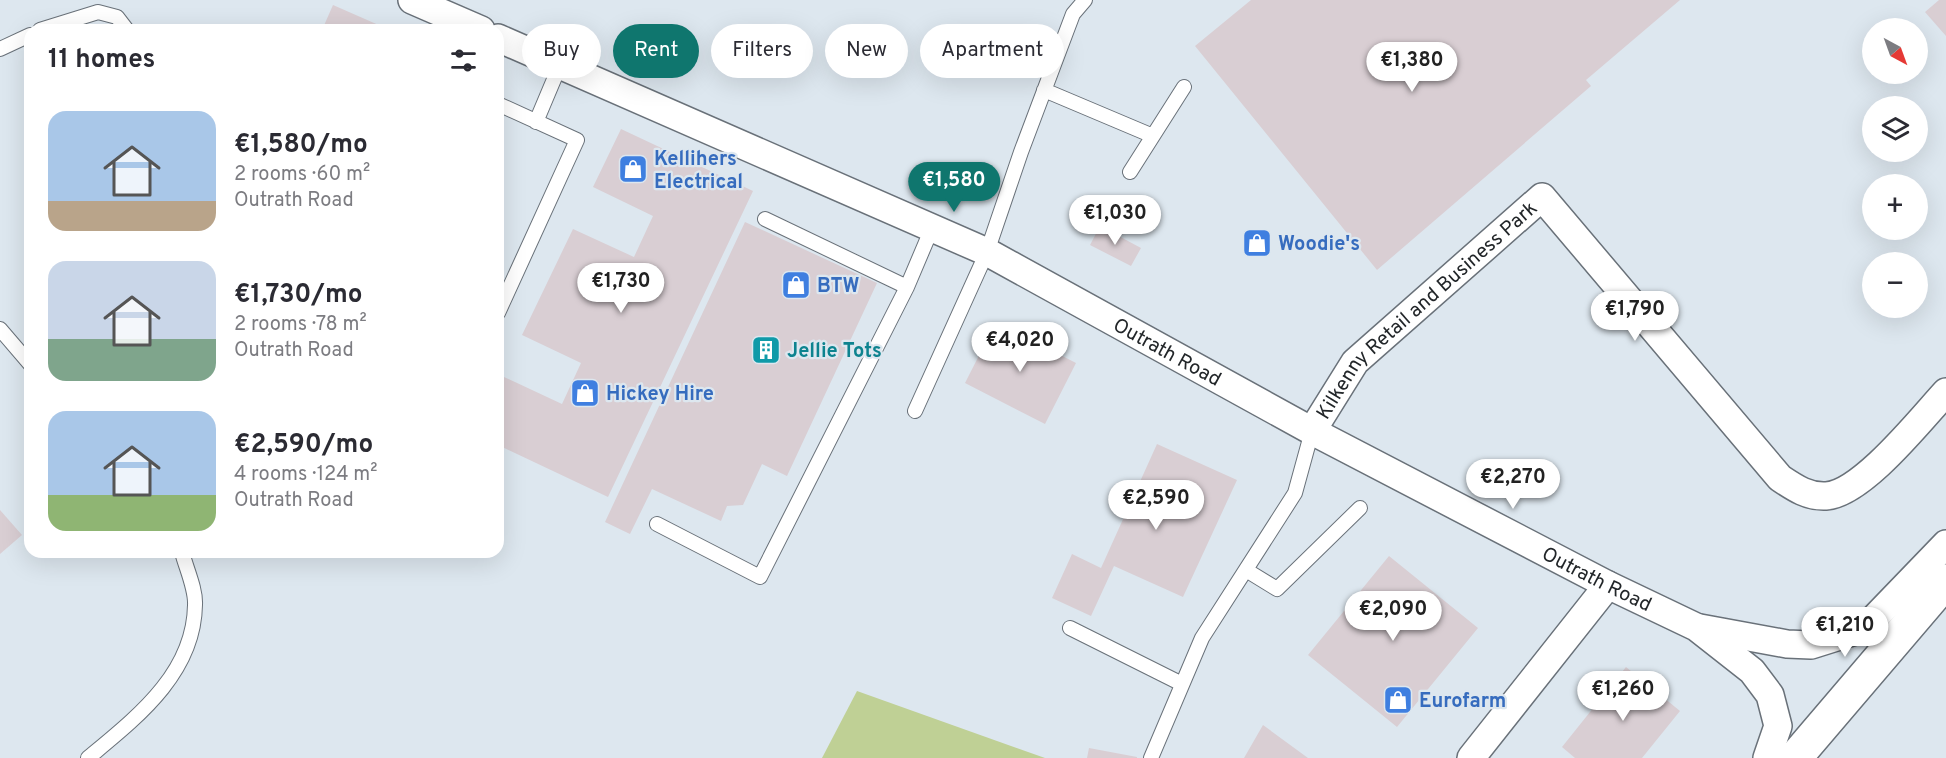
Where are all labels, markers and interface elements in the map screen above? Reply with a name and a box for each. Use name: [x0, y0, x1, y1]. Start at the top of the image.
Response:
north arrow: [1862, 18, 1928, 84]
map controls: [1862, 18, 1928, 318]
chip: Buy: [522, 24, 601, 78]
chip: Rent: [613, 24, 699, 78]
chip: Filters: [711, 24, 813, 78]
chip: New: [825, 24, 908, 78]
chip: Apartment: [920, 24, 1064, 78]
pin: €1,380: [1363, 42, 1461, 93]
text: 11 homes: [48, 44, 155, 77]
icon: filters: [447, 44, 480, 77]
text: €1,380: [1380, 48, 1444, 74]
button: layers: [1862, 96, 1928, 162]
text: €1,580/mo: [234, 129, 368, 162]
icon: home: [96, 135, 168, 207]
place label: Kellihers Electrical: [654, 147, 743, 196]
shop icon: Kellihers Electrical: [617, 153, 649, 185]
text: 2 rooms · 60 m²: [234, 162, 370, 188]
pin: €1,580: [905, 162, 1003, 213]
text: €1,580: [922, 168, 986, 194]
button: +: [1862, 174, 1928, 240]
text: Outrath Road: [234, 188, 354, 214]
pin: €1,030: [1066, 195, 1164, 246]
street label: Kilkenny Retail and Business Park: [1311, 196, 1544, 425]
text: €1,030: [1083, 201, 1147, 227]
shop icon: Woodie's: [1241, 227, 1273, 259]
place label: Woodie's: [1278, 232, 1360, 258]
button: −: [1862, 252, 1928, 318]
pin: €1,730: [572, 263, 670, 314]
text: €1,730: [591, 269, 651, 295]
shop icon: BTW: [780, 269, 812, 301]
place label: BTW: [817, 274, 859, 300]
text: €1,730/mo: [234, 279, 363, 312]
icon: home: [96, 285, 168, 357]
pin: €1,790: [1586, 291, 1684, 342]
text: €1,790: [1605, 297, 1665, 323]
text: 2 rooms · 78 m²: [234, 312, 367, 338]
street label: Outrath Road: [1108, 313, 1225, 394]
pin: €4,020: [971, 322, 1069, 373]
text: €4,020: [985, 328, 1055, 354]
building icon: Jellie Tots: [750, 334, 782, 366]
text: Outrath Road: [234, 338, 354, 364]
place label: Jellie Tots: [787, 339, 882, 365]
shop icon: Hickey Hire: [569, 377, 601, 409]
place label: Hickey Hire: [606, 382, 714, 408]
text: €2,590/mo: [234, 429, 373, 462]
icon: home: [96, 435, 168, 507]
pin: €2,270: [1464, 459, 1562, 510]
text: 4 rooms · 124 m²: [234, 462, 377, 488]
text: €2,270: [1480, 465, 1546, 491]
pin: €2,590: [1107, 480, 1205, 531]
text: €2,590: [1122, 486, 1190, 512]
text: Outrath Road: [234, 488, 354, 514]
street label: Outrath Road: [1537, 542, 1656, 619]
pin: €2,090: [1344, 591, 1442, 642]
text: €2,090: [1359, 597, 1427, 623]
pin: €1,210: [1796, 607, 1894, 658]
text: €1,210: [1815, 613, 1875, 639]
pin: €1,260: [1574, 671, 1672, 722]
text: €1,260: [1591, 677, 1655, 703]
shop icon: Eurofarm: [1382, 684, 1414, 716]
place label: Eurofarm: [1419, 689, 1506, 715]

